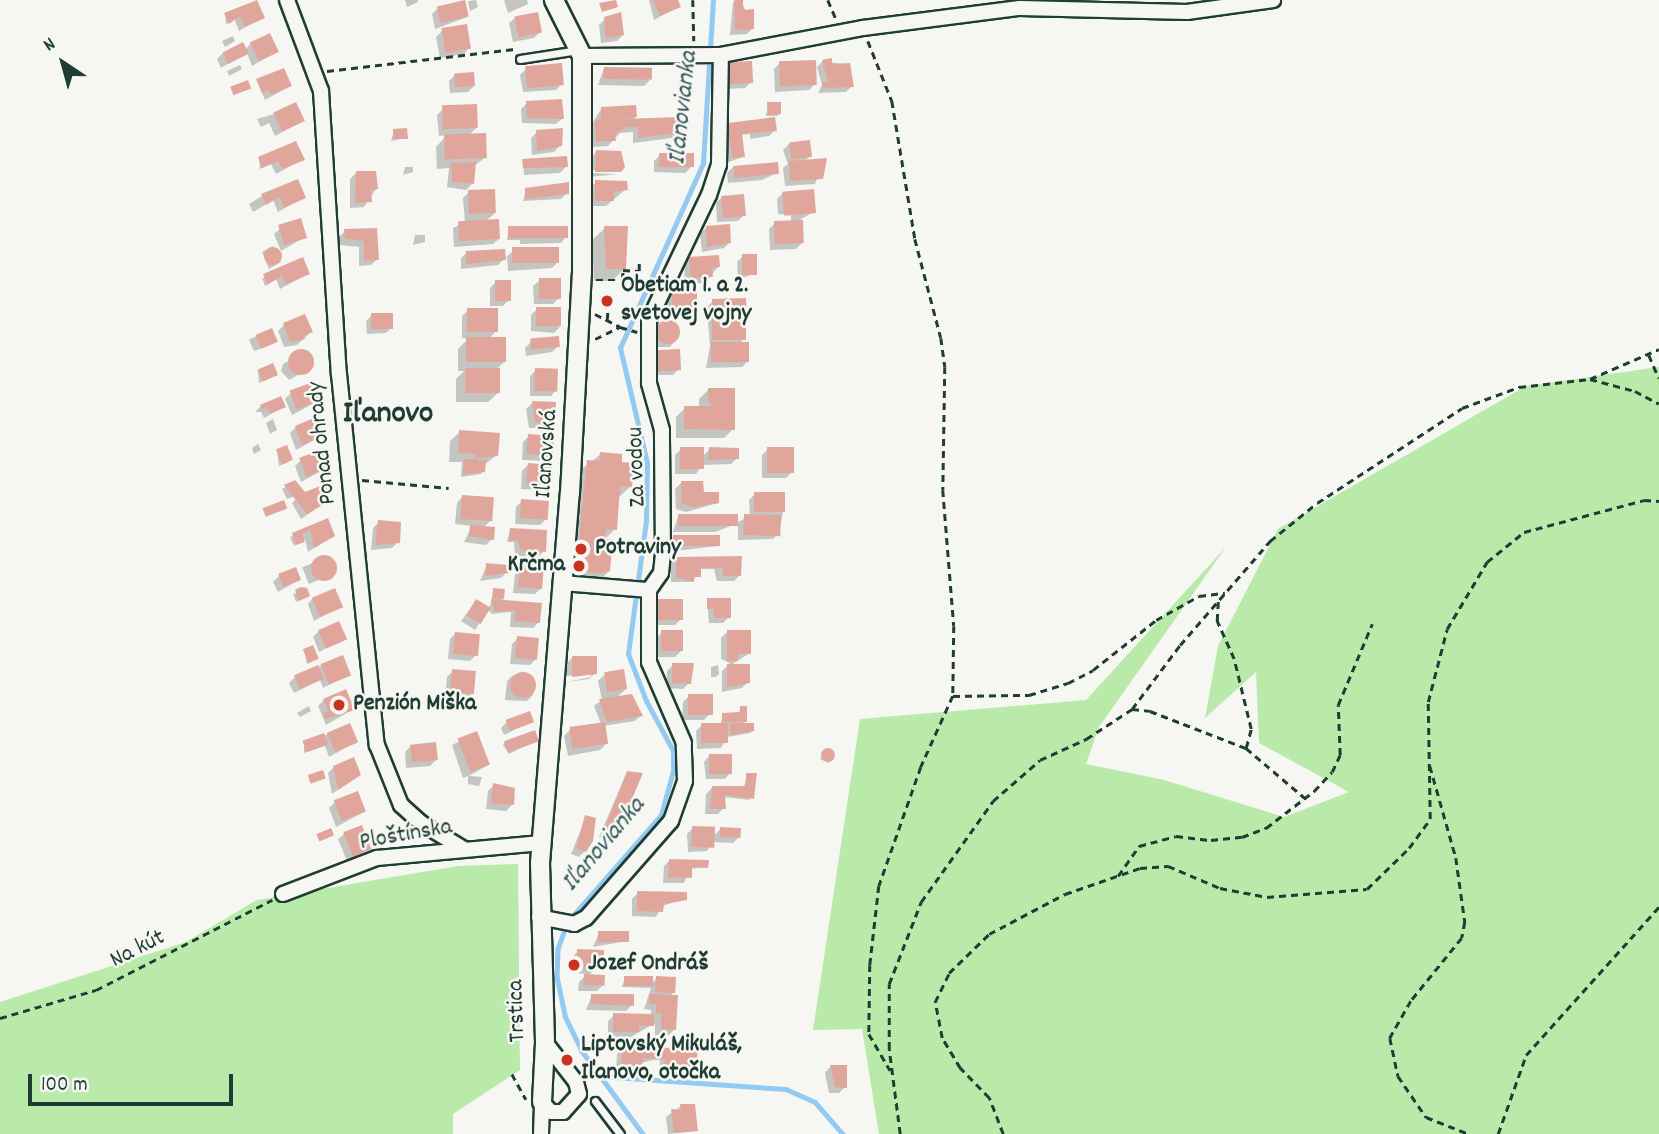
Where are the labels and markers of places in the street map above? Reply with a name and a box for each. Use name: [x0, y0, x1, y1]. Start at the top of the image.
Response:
place label: Obetiam 1. a 2. svetovej vojny: [621, 273, 751, 329]
marker: Obetiam 1. a 2. svetovej vojny: [599, 293, 615, 309]
place label: Potraviny: [595, 535, 681, 563]
marker: Potraviny: [573, 541, 589, 557]
place label: Krčma: [508, 552, 565, 580]
marker: Krčma: [571, 558, 587, 574]
place label: Penzión Miška: [353, 691, 476, 719]
marker: Penzión Miška: [331, 697, 347, 713]
place label: Jozef Ondráš: [588, 951, 708, 979]
marker: Jozef Ondráš: [566, 957, 582, 973]
place label: Liptovský Mikuláš, Iľanovo, otočka: [581, 1032, 742, 1088]
marker: Liptovský Mikuláš, Iľanovo, otočka: [559, 1052, 575, 1068]

